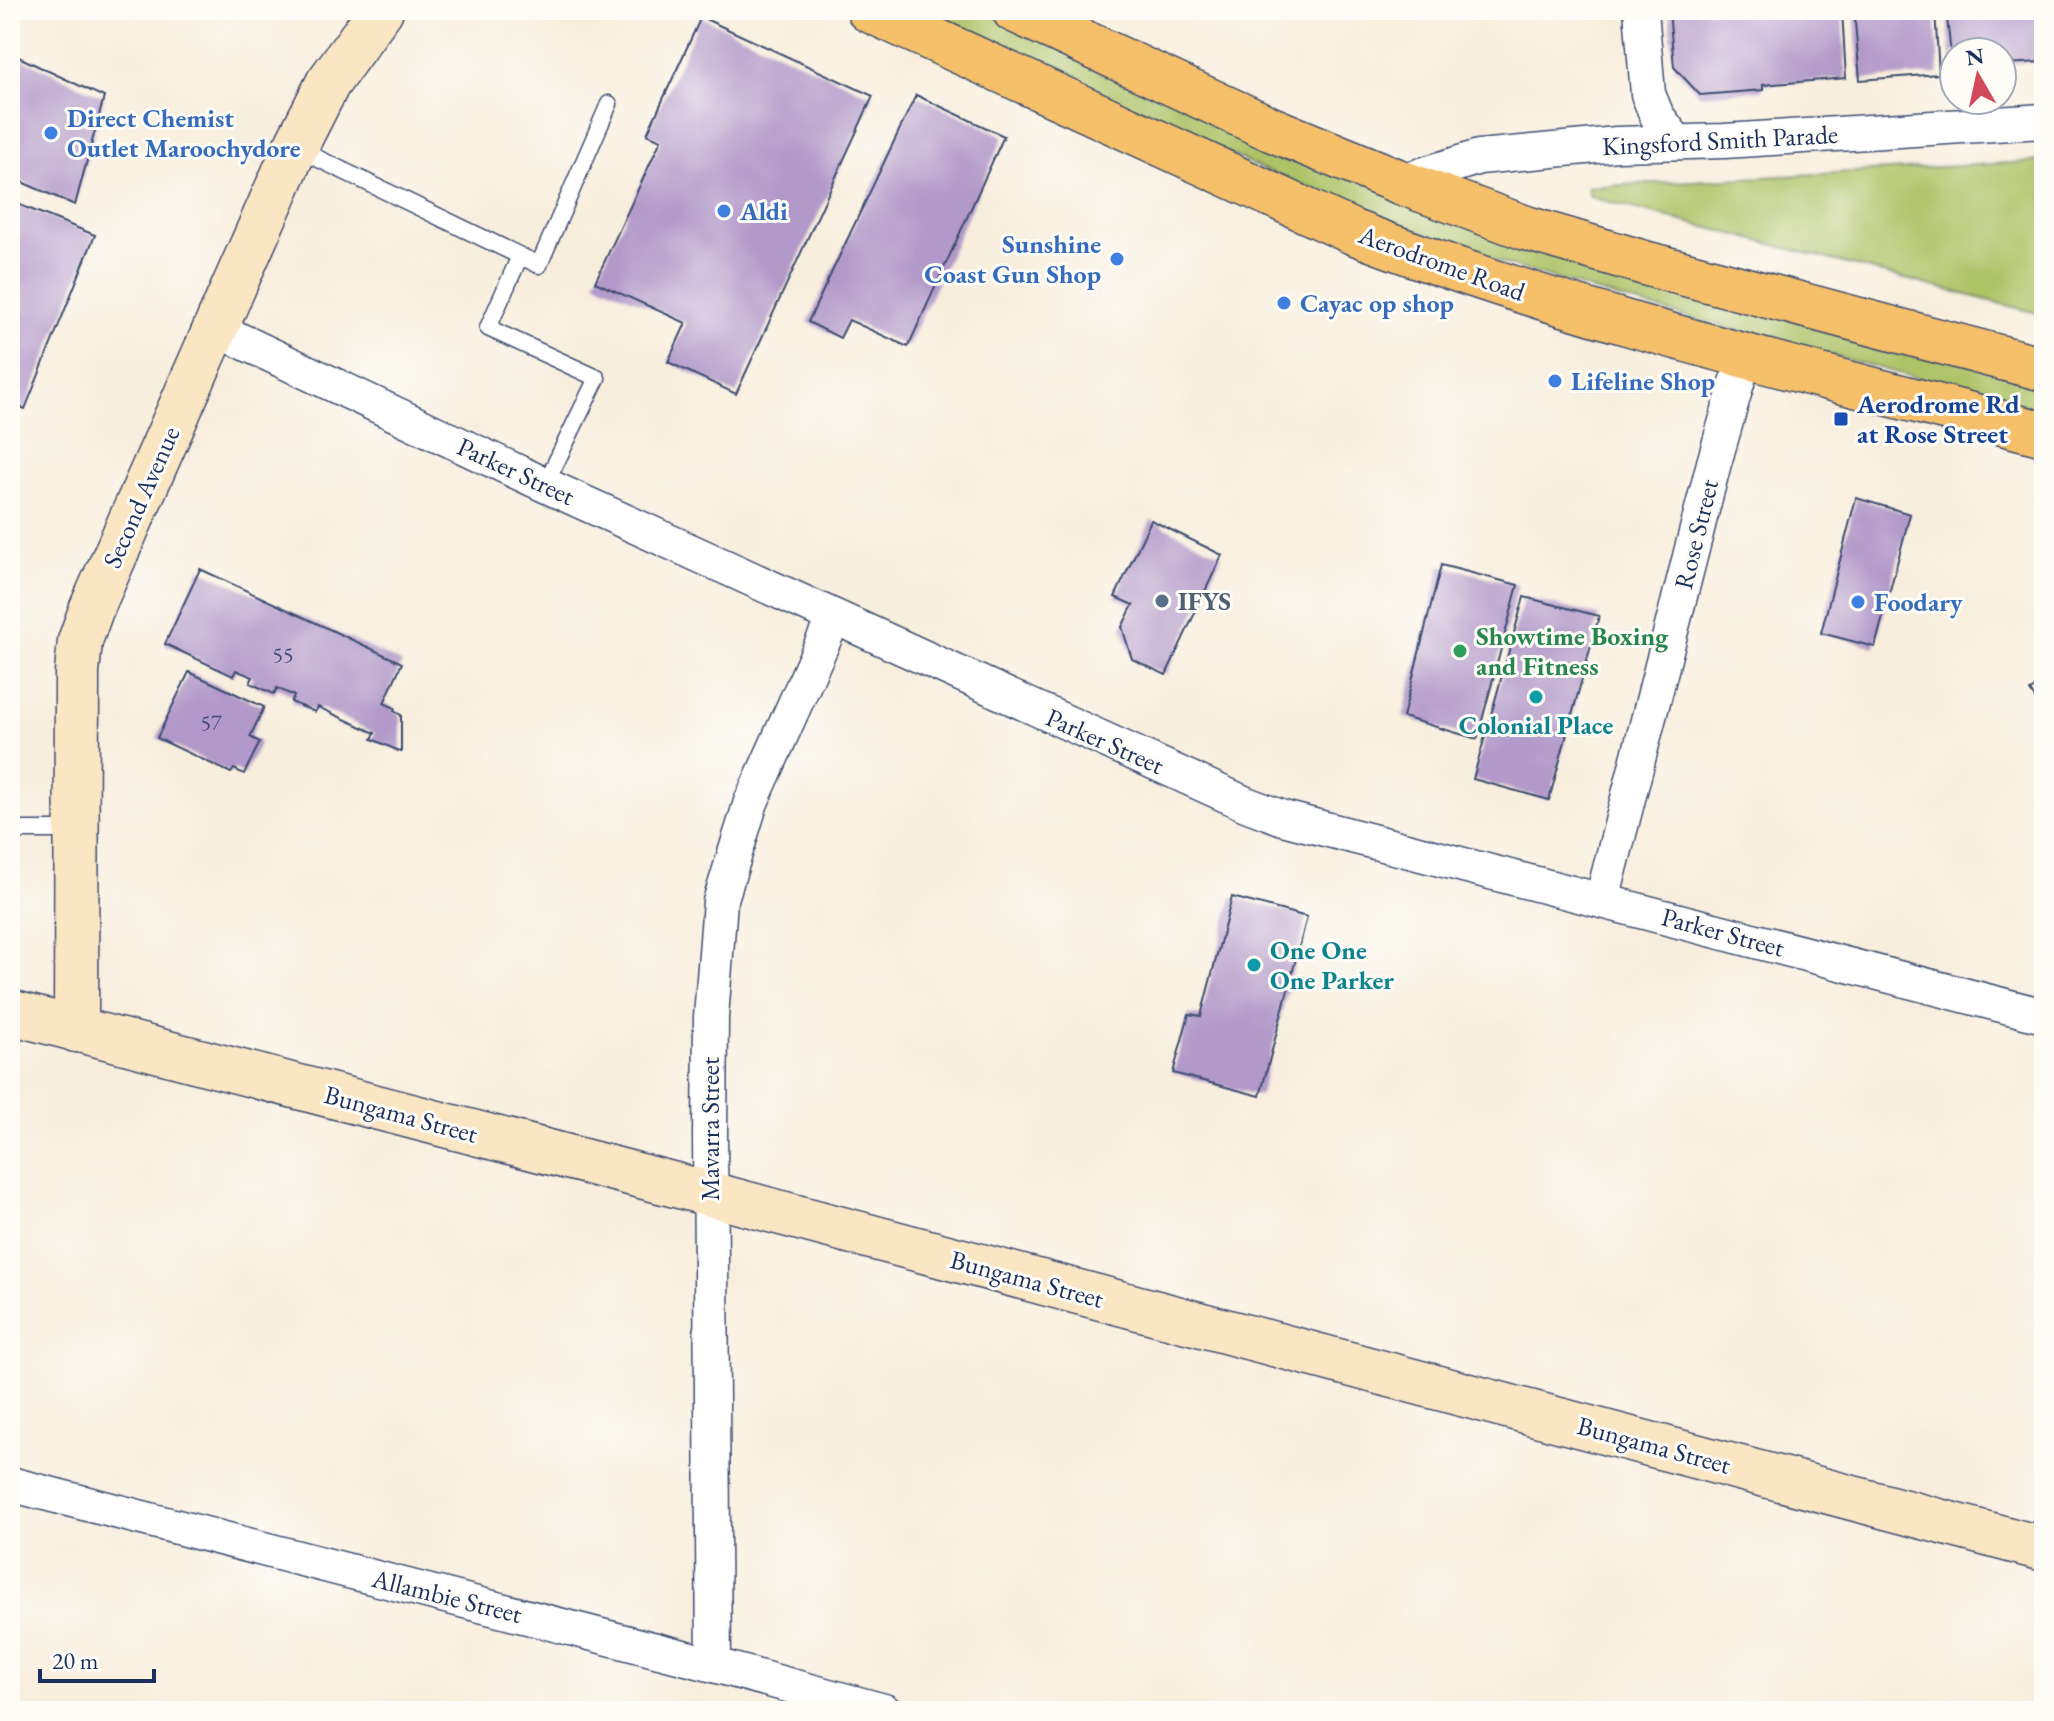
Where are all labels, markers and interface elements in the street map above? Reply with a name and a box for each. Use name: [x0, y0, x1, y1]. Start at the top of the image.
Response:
north arrow: [1938, 36, 2018, 116]
text: N: [1964, 41, 1986, 72]
place label: Direct Chemist Outlet Maroochydore: [67, 101, 301, 165]
street label: Kingsford Smith Parade: [1601, 117, 1839, 163]
marker: Direct Chemist Outlet Maroochydore: [42, 124, 60, 142]
place label: Aldi: [739, 194, 788, 228]
marker: Aldi: [715, 202, 733, 220]
street label: Aerodrome Road: [1353, 217, 1531, 309]
place label: Sunshine Coast Gun Shop: [924, 227, 1101, 291]
marker: Sunshine Coast Gun Shop: [1108, 250, 1126, 268]
place label: Cayac op shop: [1300, 286, 1454, 320]
marker: Cayac op shop: [1275, 294, 1293, 312]
place label: Lifeline Shop: [1571, 364, 1715, 398]
marker: Lifeline Shop: [1546, 372, 1564, 390]
place label: Aerodrome Rd at Rose Street: [1856, 387, 2020, 451]
marker: Aerodrome Rd at Rose Street: [1832, 410, 1850, 428]
street label: Second Avenue: [95, 421, 187, 573]
street label: Parker Street: [452, 429, 580, 513]
street label: Rose Street: [1666, 475, 1726, 593]
place label: IFYS: [1178, 584, 1231, 618]
place label: Foodary: [1874, 585, 1963, 619]
marker: IFYS: [1153, 592, 1171, 610]
marker: Foodary: [1849, 593, 1867, 611]
place label: Showtime Boxing and Fitness: [1476, 619, 1669, 683]
house number: 55: [272, 640, 294, 669]
marker: Showtime Boxing and Fitness: [1451, 642, 1469, 660]
marker: Colonial Place: [1527, 688, 1545, 706]
street label: Parker Street: [1041, 700, 1169, 782]
house number: 57: [200, 708, 222, 737]
place label: Colonial Place: [1459, 708, 1613, 742]
street label: Parker Street: [1658, 899, 1788, 965]
place label: One One One Parker: [1270, 933, 1394, 997]
marker: One One One Parker: [1245, 956, 1263, 974]
street label: Mavarra Street: [693, 1057, 727, 1201]
street label: Bungama Street: [321, 1077, 481, 1151]
street label: Bungama Street: [947, 1242, 1107, 1316]
street label: Bungama Street: [1574, 1408, 1734, 1482]
street label: Allambie Street: [368, 1561, 525, 1631]
scale bar: [40, 1633, 154, 1683]
text: 20 m: [52, 1645, 99, 1676]

